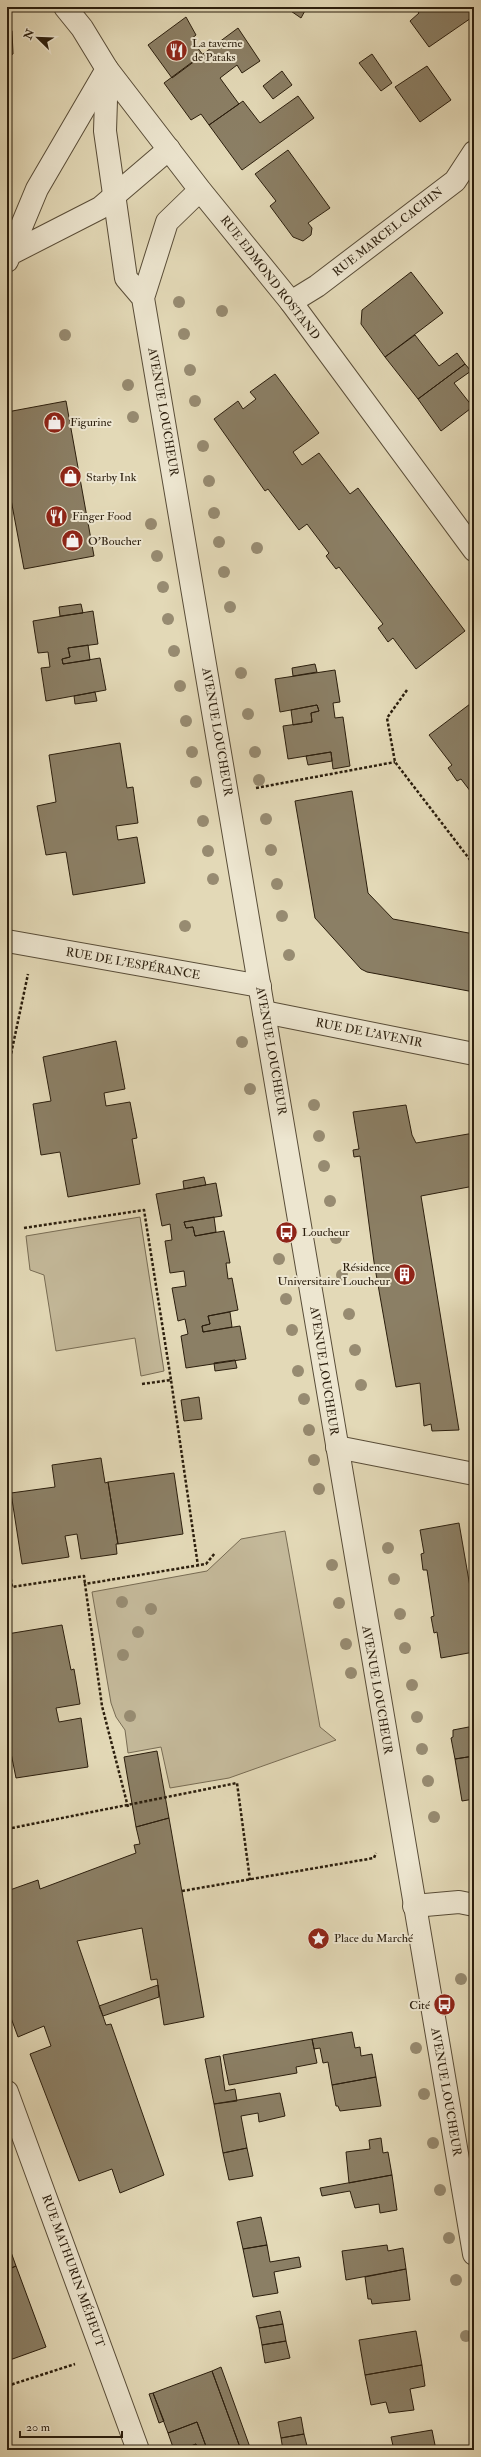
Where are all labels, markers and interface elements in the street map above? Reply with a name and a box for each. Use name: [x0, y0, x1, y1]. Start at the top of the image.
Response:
north arrow: [18, 18, 58, 58]
text: N: [21, 26, 38, 42]
place label: La taverne de Pataks: [192, 36, 243, 65]
restaurant icon: La taverne de Pataks: [163, 37, 189, 63]
street label: RUE MARCEL CACHIN: [330, 184, 446, 280]
street label: RUE EDMOND ROSTAND: [217, 213, 323, 343]
street label: AVENUE LOUCHEUR: [144, 346, 182, 478]
shop icon: Figurine: [41, 409, 67, 435]
place label: Figurine: [70, 415, 112, 430]
shop icon: Starby Ink: [57, 464, 83, 490]
place label: Starby Ink: [86, 470, 137, 485]
restaurant icon: Finger Food: [44, 503, 70, 529]
place label: Finger Food: [72, 509, 132, 524]
shop icon: O'Boucher: [60, 528, 86, 554]
place label: O'Boucher: [88, 534, 142, 549]
street label: AVENUE LOUCHEUR: [198, 666, 236, 798]
street label: RUE DE L'ESPÉRANCE: [65, 945, 202, 983]
street label: AVENUE LOUCHEUR: [252, 985, 290, 1117]
street label: RUE DE L'AVENIR: [314, 1015, 424, 1051]
bus stop icon: Loucheur: [274, 1219, 300, 1245]
place label: Loucheur: [302, 1225, 350, 1240]
place label: Résidence Universitaire Loucheur: [278, 1260, 391, 1289]
building icon: Résidence Universitaire Loucheur: [392, 1261, 418, 1287]
street label: AVENUE LOUCHEUR: [306, 1305, 342, 1437]
street label: AVENUE LOUCHEUR: [358, 1624, 396, 1756]
place icon: Place du Marché: [306, 1925, 332, 1951]
place label: Place du Marché: [334, 1931, 414, 1946]
bus stop icon: Cité: [432, 1992, 458, 2018]
place label: Cité: [409, 1998, 431, 2013]
street label: AVENUE LOUCHEUR: [427, 2026, 465, 2158]
street label: RUE MATHURIN MÉHEUT: [38, 2193, 108, 2350]
scale bar: [20, 2413, 122, 2439]
text: 20 m: [26, 2420, 51, 2435]

